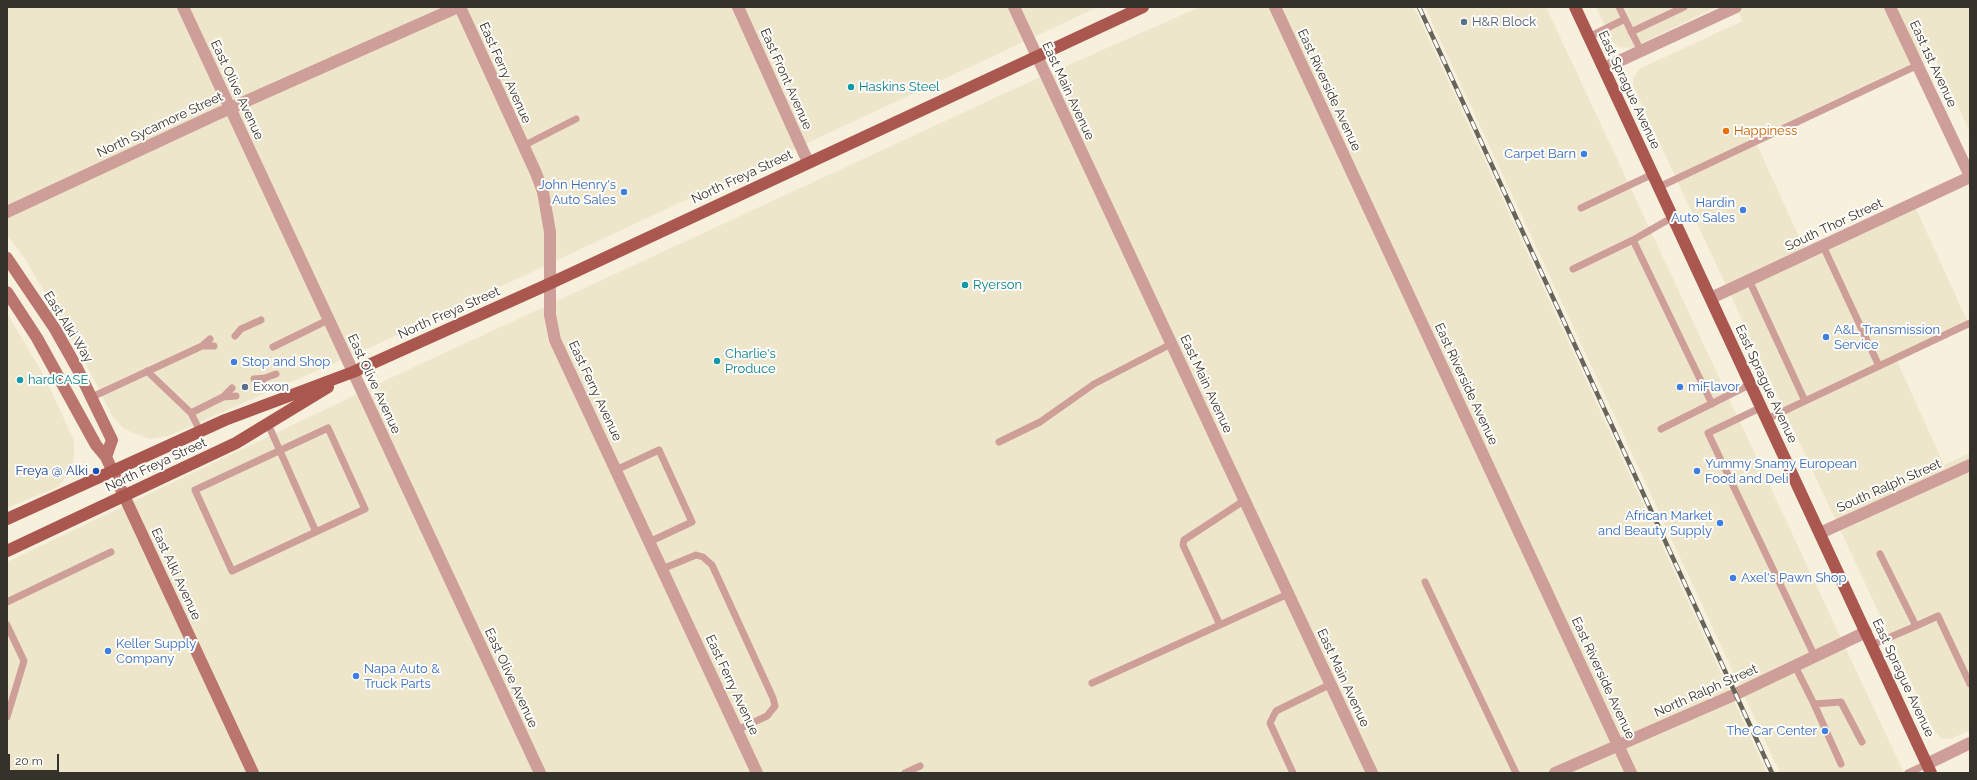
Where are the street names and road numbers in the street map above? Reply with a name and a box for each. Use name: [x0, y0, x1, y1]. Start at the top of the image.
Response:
street label: East 1st Avenue: [1906, 18, 1960, 110]
street label: East Ferry Avenue: [476, 20, 534, 126]
street label: East Front Avenue: [757, 26, 815, 132]
street label: East Riverside Avenue: [1294, 27, 1364, 153]
street label: East Sprague Avenue: [1595, 28, 1663, 152]
street label: East Olive Avenue: [207, 38, 267, 142]
street label: East Main Avenue: [1038, 39, 1098, 143]
street label: North Sycamore Street: [95, 89, 225, 161]
street label: North Freya Street: [689, 147, 795, 207]
street label: South Thor Street: [1783, 196, 1885, 254]
street label: North Freya Street: [396, 284, 502, 342]
street label: East Alki Way: [40, 288, 96, 366]
street label: East Riverside Avenue: [1431, 321, 1501, 447]
street label: East Sprague Avenue: [1732, 322, 1800, 446]
street label: East Olive Avenue: [344, 332, 404, 436]
street label: East Main Avenue: [1176, 332, 1236, 436]
street label: East Ferry Avenue: [565, 338, 625, 444]
street label: North Freya Street: [103, 435, 209, 495]
street label: South Ralph Street: [1834, 456, 1944, 516]
street label: East Alki Avenue: [148, 525, 204, 623]
street label: East Riverside Avenue: [1568, 615, 1638, 741]
street label: East Sprague Avenue: [1869, 616, 1937, 740]
street label: East Olive Avenue: [481, 626, 541, 730]
street label: East Main Avenue: [1313, 626, 1373, 730]
street label: East Ferry Avenue: [702, 632, 762, 738]
street label: North Ralph Street: [1652, 661, 1760, 721]

